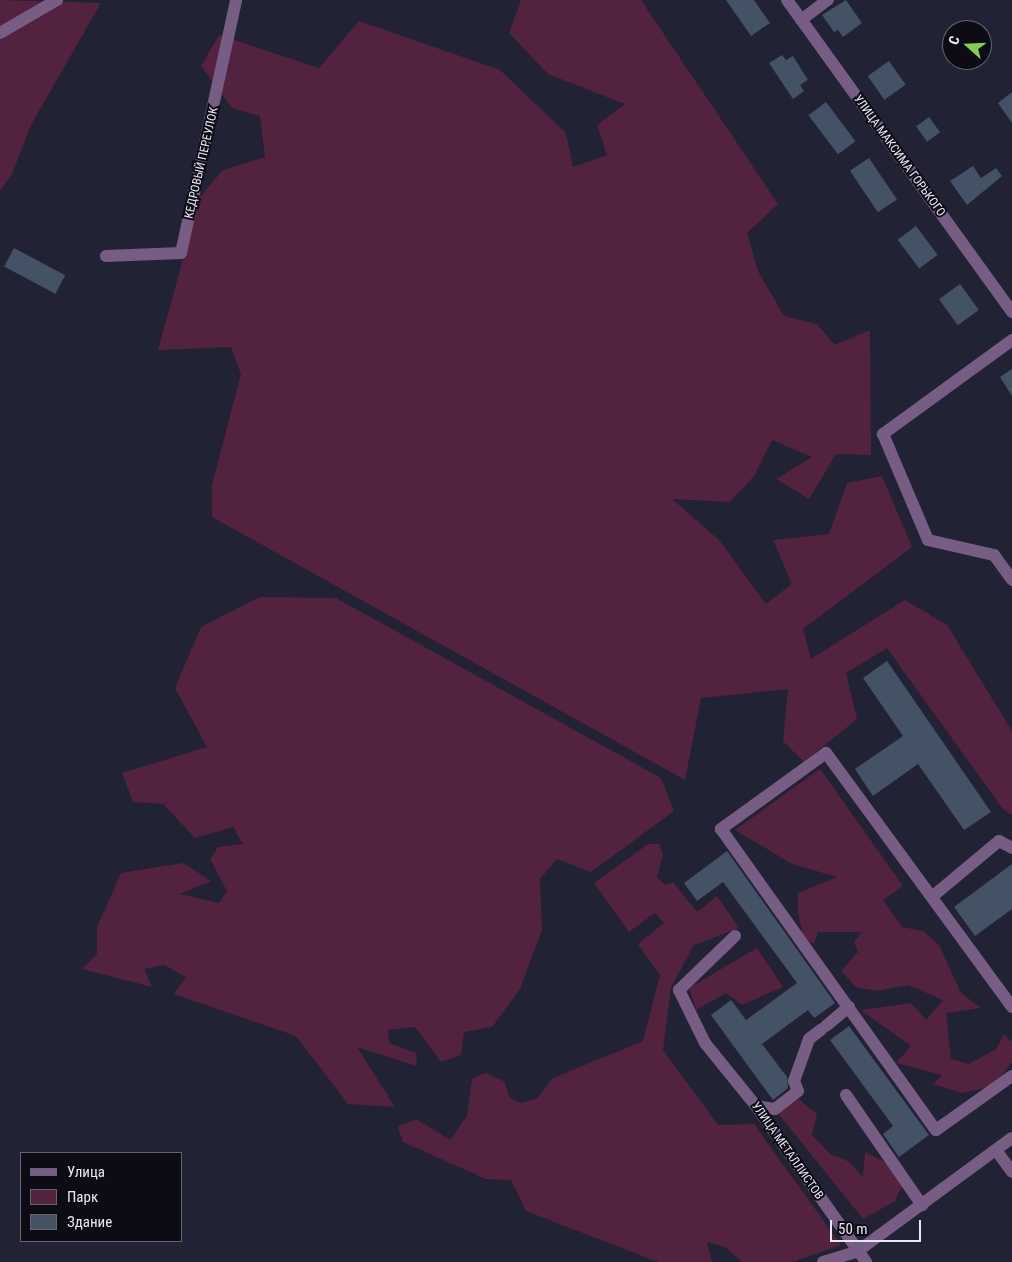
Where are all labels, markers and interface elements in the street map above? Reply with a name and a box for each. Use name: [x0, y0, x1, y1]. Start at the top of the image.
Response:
north arrow: [942, 20, 992, 70]
text: С: [945, 34, 963, 47]
street label: УЛИЦА МАКСИМА ГОРЬКОГО: [850, 92, 948, 220]
street label: КЕДРОВЫЙ ПЕРЕУЛОК: [182, 106, 222, 220]
street label: УЛИЦА МЕТАЛЛИСТОВ: [748, 1100, 826, 1202]
legend: [20, 1152, 182, 1242]
text: Улица: [67, 1163, 105, 1181]
text: Парк: [67, 1188, 98, 1206]
scale bar: [832, 1210, 923, 1242]
text: Здание: [67, 1213, 112, 1231]
text: 50 m: [838, 1220, 868, 1238]

